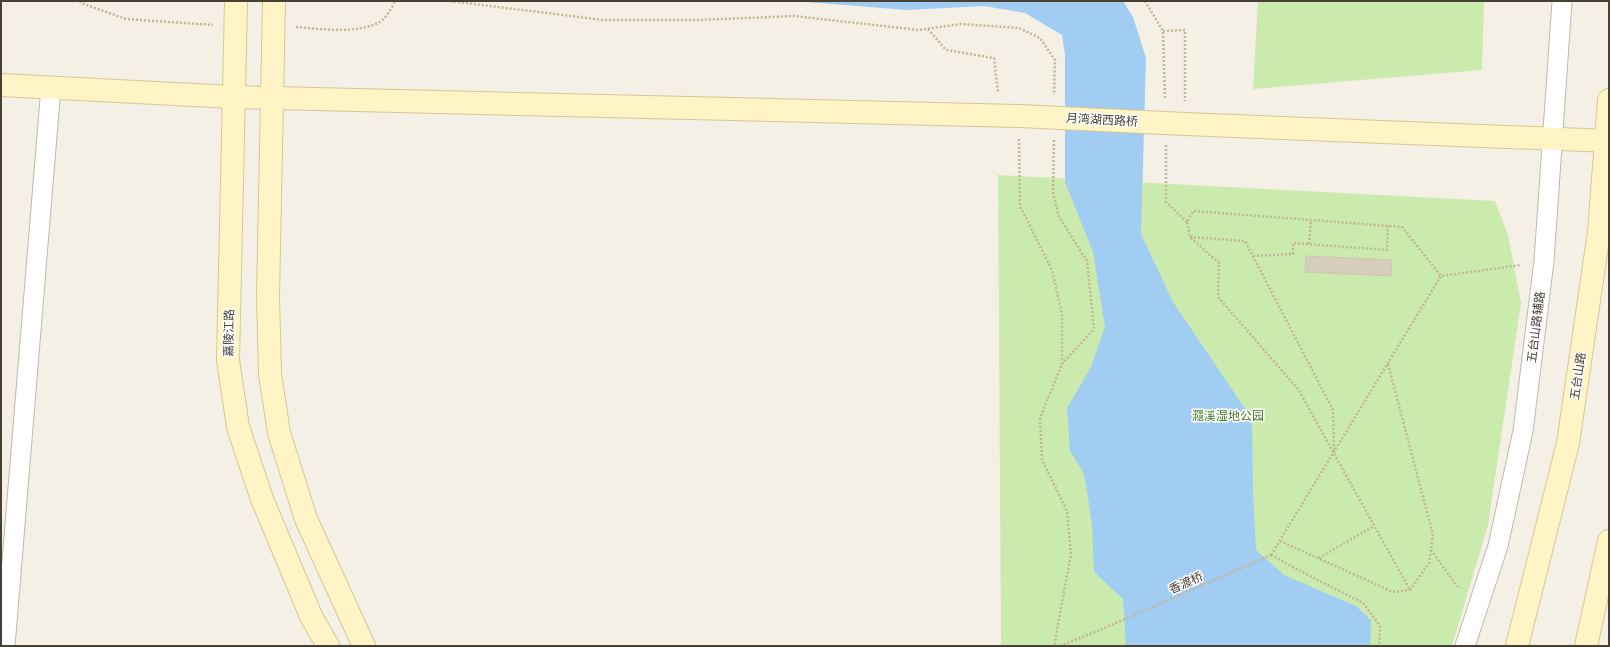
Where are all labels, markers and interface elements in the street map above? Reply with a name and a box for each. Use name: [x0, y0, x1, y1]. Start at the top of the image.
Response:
street label: 月湾湖西路桥: [1066, 108, 1138, 131]
street label: 五台山路辅路: [1522, 290, 1549, 364]
street label: 嘉陵江路: [219, 309, 238, 357]
street label: 五台山路: [1565, 351, 1590, 401]
park label: 㶏溪湿地公园: [1192, 406, 1264, 425]
street label: 香渡桥: [1165, 567, 1206, 599]

